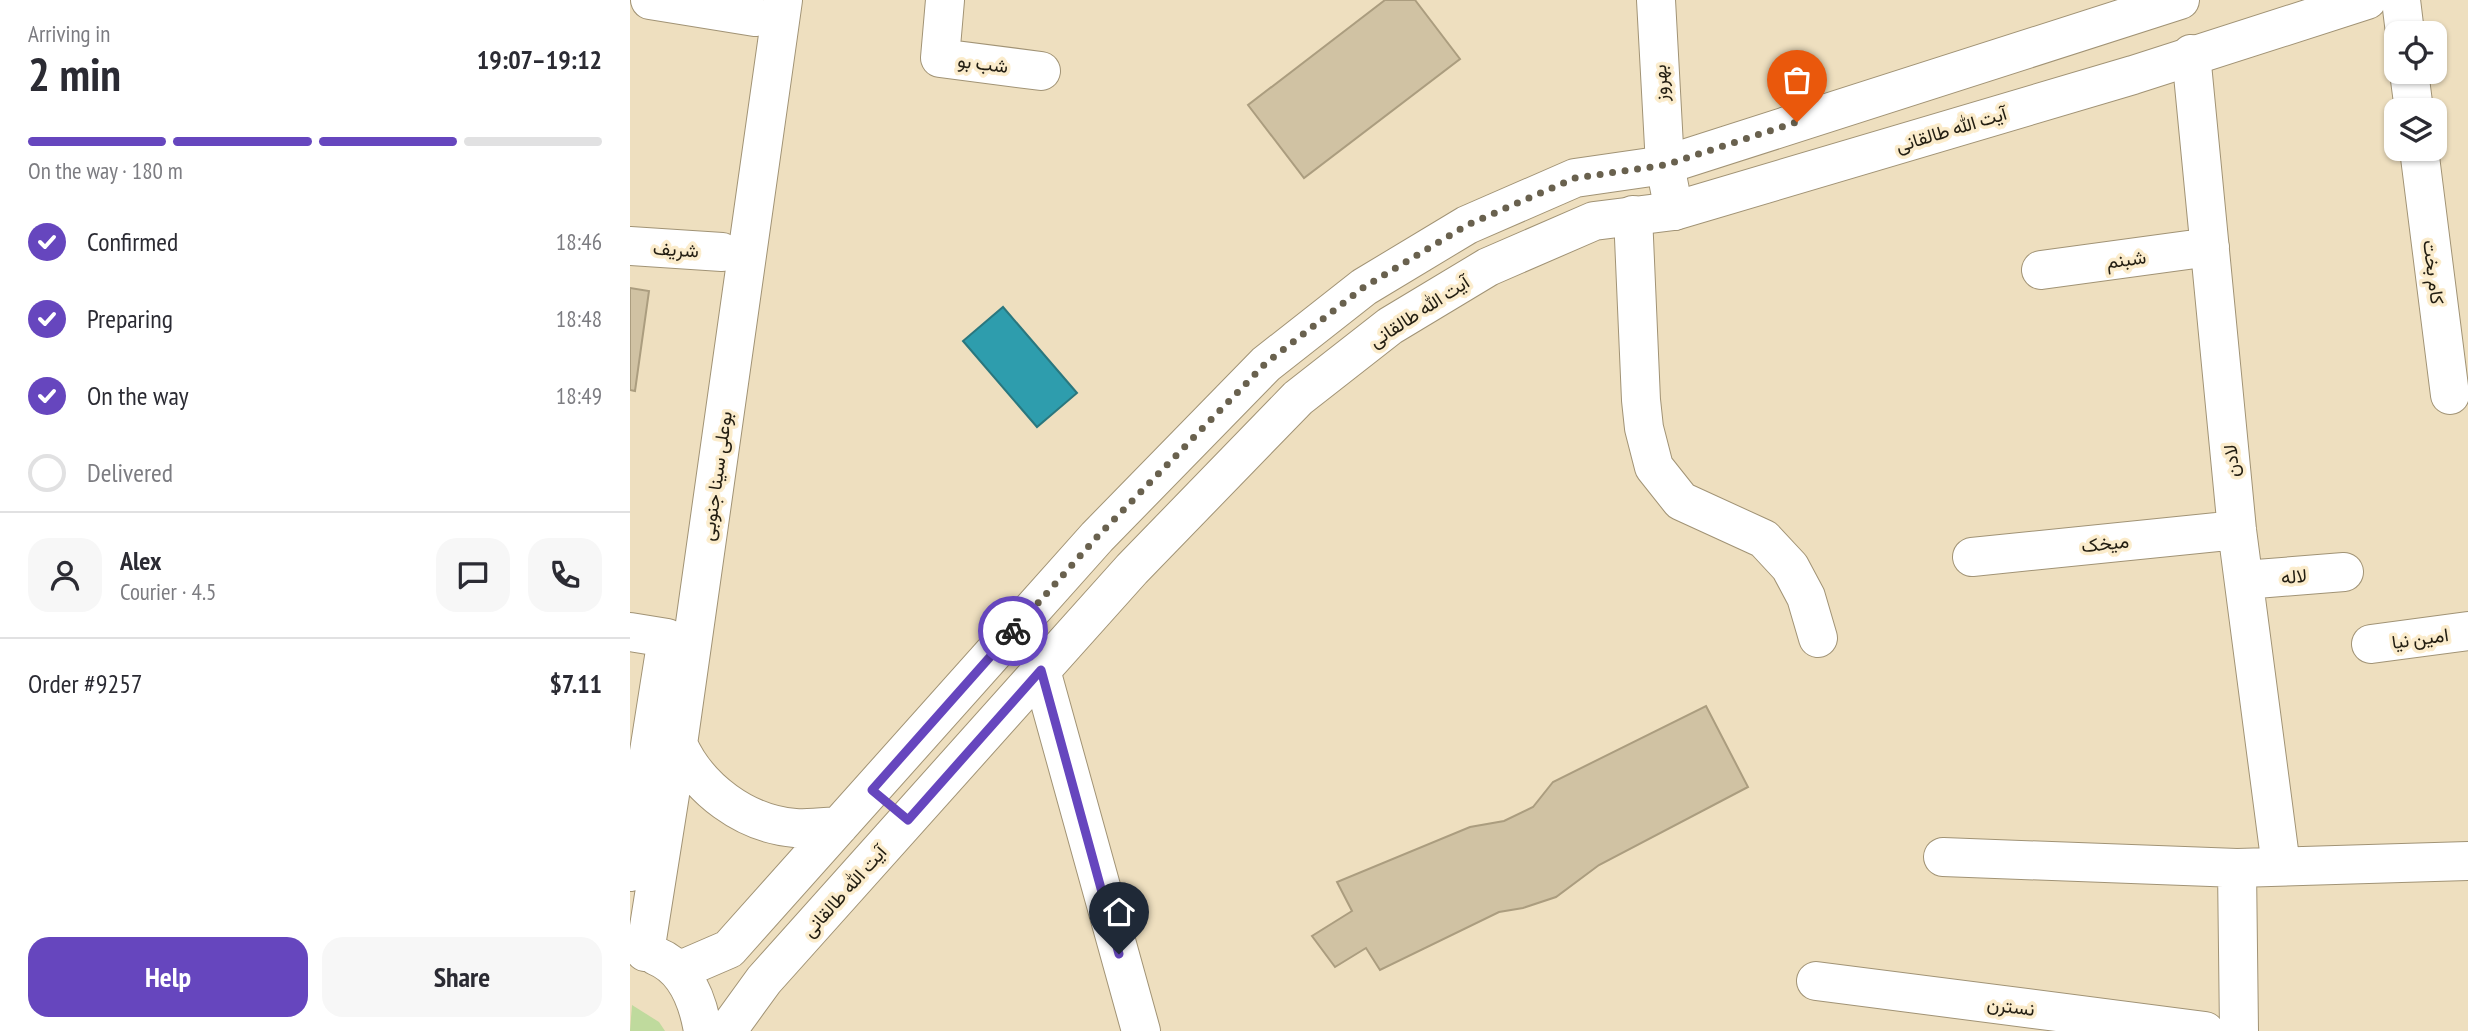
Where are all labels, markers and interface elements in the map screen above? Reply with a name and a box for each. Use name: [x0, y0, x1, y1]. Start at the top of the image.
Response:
text: Arriving in: [28, 19, 110, 48]
map controls: [2384, 21, 2447, 161]
button: locate: [2384, 21, 2447, 84]
text: 19:07–19:12: [477, 43, 602, 76]
text: 2 min: [28, 44, 121, 104]
street label: شب بو: [956, 48, 1010, 78]
pin: [1767, 50, 1827, 122]
icon: bag: [1778, 61, 1816, 99]
street label: بهروز: [1647, 64, 1673, 103]
button: layers: [2384, 98, 2447, 161]
street label: آیت الله طالقانی: [1893, 100, 2011, 157]
text: On the way · 180 m: [28, 156, 183, 185]
icon: check: [28, 223, 66, 261]
text: Confirmed: [87, 225, 178, 258]
text: 18:46: [556, 227, 602, 256]
street label: شریف: [652, 235, 700, 263]
street label: کام بخت: [2417, 238, 2450, 306]
street label: شبنم: [2105, 244, 2148, 275]
street label: آیت الله طالقانی: [1364, 269, 1475, 352]
icon: check: [28, 300, 66, 338]
text: Preparing: [87, 302, 173, 335]
text: 18:48: [556, 304, 602, 333]
icon: check: [28, 377, 66, 415]
text: On the way: [87, 379, 189, 412]
text: 18:49: [556, 381, 602, 410]
street label: بوعلی سینا جنوبی: [695, 410, 737, 542]
street label: لادن: [2218, 444, 2244, 478]
text: Delivered: [87, 456, 173, 489]
street label: میخک: [2080, 529, 2130, 557]
button: person: [28, 538, 102, 612]
button: chat: [436, 538, 510, 612]
button: phone: [528, 538, 602, 612]
text: Alex: [120, 544, 161, 577]
street label: لاله: [2280, 563, 2308, 589]
text: Courier · 4.5: [120, 577, 216, 606]
courier: [978, 596, 1048, 666]
icon: bike: [994, 612, 1032, 650]
street label: امین نیا: [2390, 622, 2450, 654]
text: Order #9257: [28, 667, 143, 700]
text: $7.11: [549, 667, 602, 700]
street label: آیت الله طالقانی: [797, 839, 892, 942]
pin: [1089, 882, 1149, 954]
icon: home: [1100, 893, 1138, 931]
button: Help: [28, 937, 308, 1017]
button: Share: [322, 937, 602, 1017]
street label: نسترن: [1986, 991, 2036, 1021]

